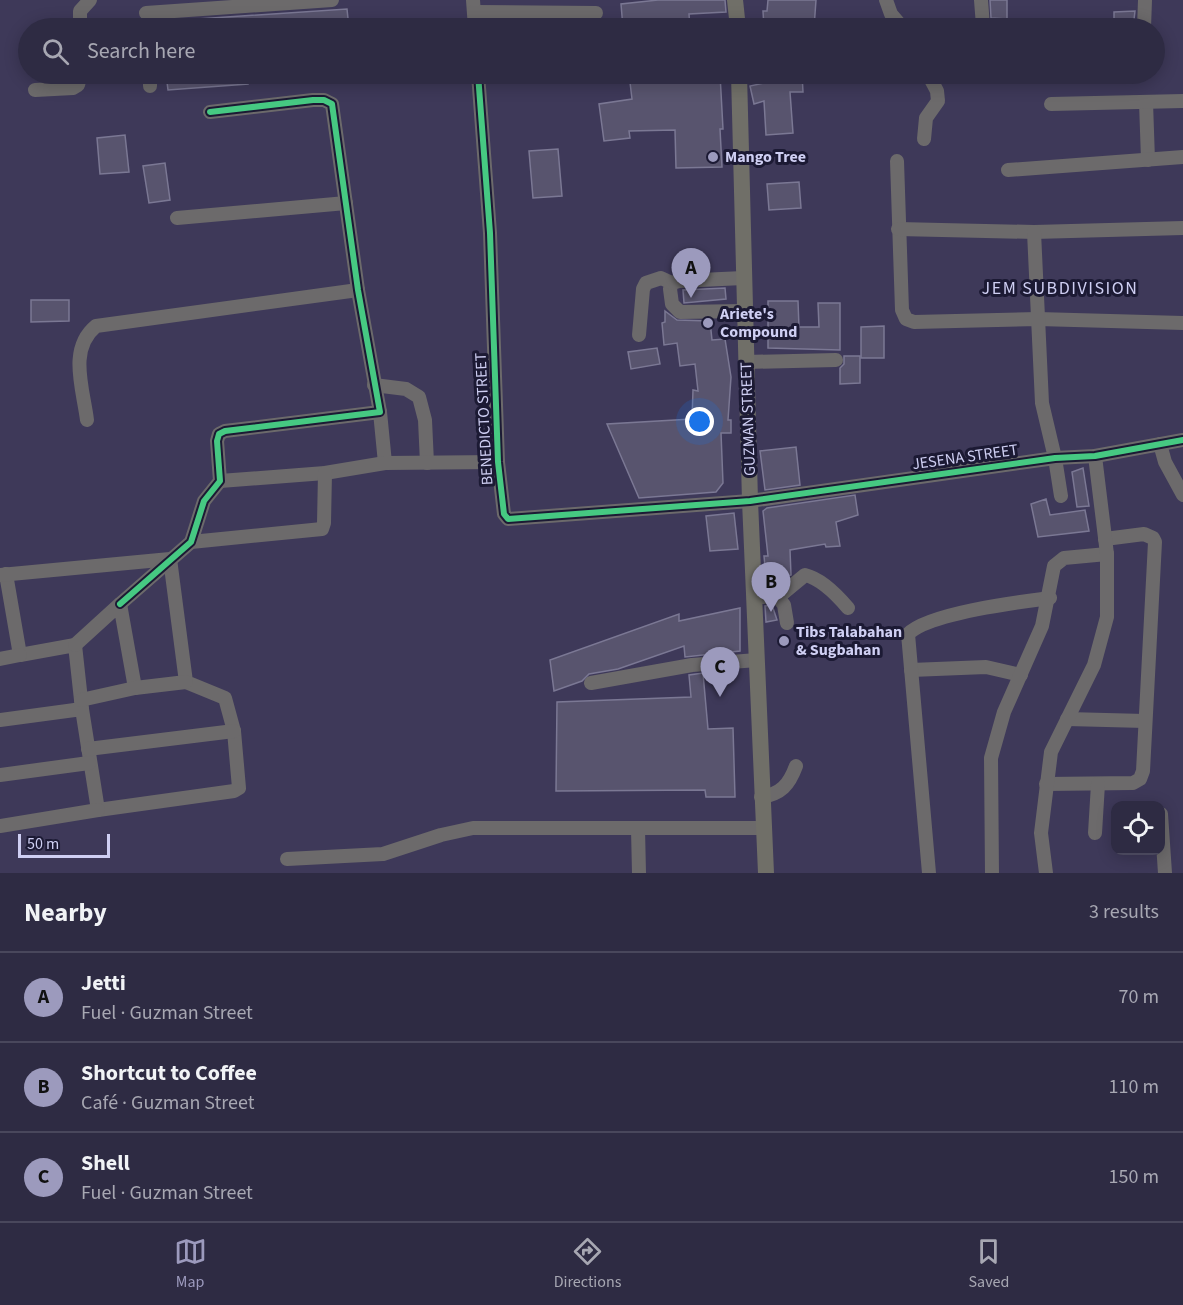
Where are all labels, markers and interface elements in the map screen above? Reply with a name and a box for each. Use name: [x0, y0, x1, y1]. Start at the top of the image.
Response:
search box: [18, 18, 1165, 84]
icon: search: [39, 35, 72, 68]
text: Search here: [87, 35, 195, 67]
place label: Mango Tree: [725, 146, 806, 168]
marker: Mango Tree: [706, 150, 720, 164]
pin: A: [672, 248, 710, 298]
district label: JEM SUBDIVISION: [982, 276, 1138, 301]
place label: Ariete's Compound: [719, 303, 797, 343]
marker: Ariete's Compound: [701, 316, 715, 330]
street label: BENEDICTO STREET: [470, 352, 498, 486]
street label: GUZMAN STREET: [735, 361, 761, 476]
your location: [685, 407, 714, 436]
street label: JESENA STREET: [911, 439, 1020, 475]
pin: B: [752, 562, 790, 612]
place label: Tibs Talabahan & Sugbahan: [796, 621, 902, 661]
marker: Tibs Talabahan & Sugbahan: [777, 634, 791, 648]
pin: C: [700, 648, 740, 697]
map controls: [1111, 801, 1165, 855]
button: locate: [1111, 801, 1165, 855]
scale bar: [18, 831, 110, 858]
text: 50 m: [27, 833, 59, 855]
text: Nearby: [24, 894, 107, 931]
text: 3 results: [1089, 898, 1159, 926]
text: Jetti: [81, 967, 126, 999]
text: A: [38, 983, 49, 1011]
text: 70 m: [1119, 983, 1159, 1011]
text: Fuel · Guzman Street: [81, 999, 253, 1027]
text: Shortcut to Coffee: [81, 1057, 257, 1089]
text: B: [37, 1073, 50, 1101]
text: 110 m: [1109, 1073, 1159, 1101]
text: Café · Guzman Street: [81, 1089, 254, 1117]
text: Shell: [81, 1147, 130, 1179]
text: C: [38, 1163, 49, 1191]
text: 150 m: [1109, 1163, 1159, 1191]
text: Fuel · Guzman Street: [81, 1179, 253, 1207]
tab: Map: [174, 1235, 207, 1293]
tab: Directions: [554, 1235, 621, 1293]
tab: Saved: [969, 1235, 1009, 1293]

